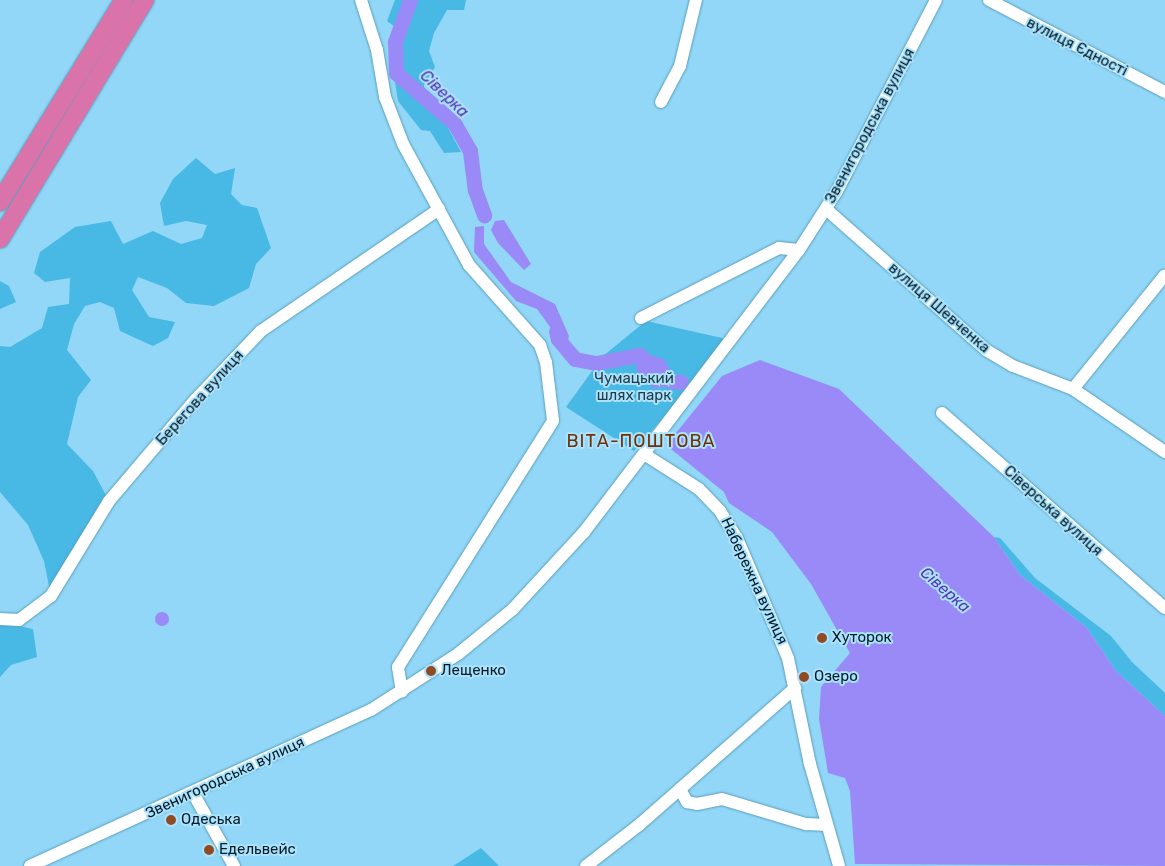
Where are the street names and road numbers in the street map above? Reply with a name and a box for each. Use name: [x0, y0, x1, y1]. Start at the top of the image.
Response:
street label: вулиця Єдності: [1023, 14, 1131, 80]
street label: Звенигородська вулиця: [821, 45, 919, 207]
street label: вулиця Шевченка: [885, 259, 993, 357]
street label: Берегова вулиця: [152, 347, 248, 449]
street label: Сіверська вулиця: [1000, 462, 1106, 560]
street label: Набережна вулиця: [717, 515, 791, 647]
street label: Звенигородська вулиця: [143, 733, 307, 823]

